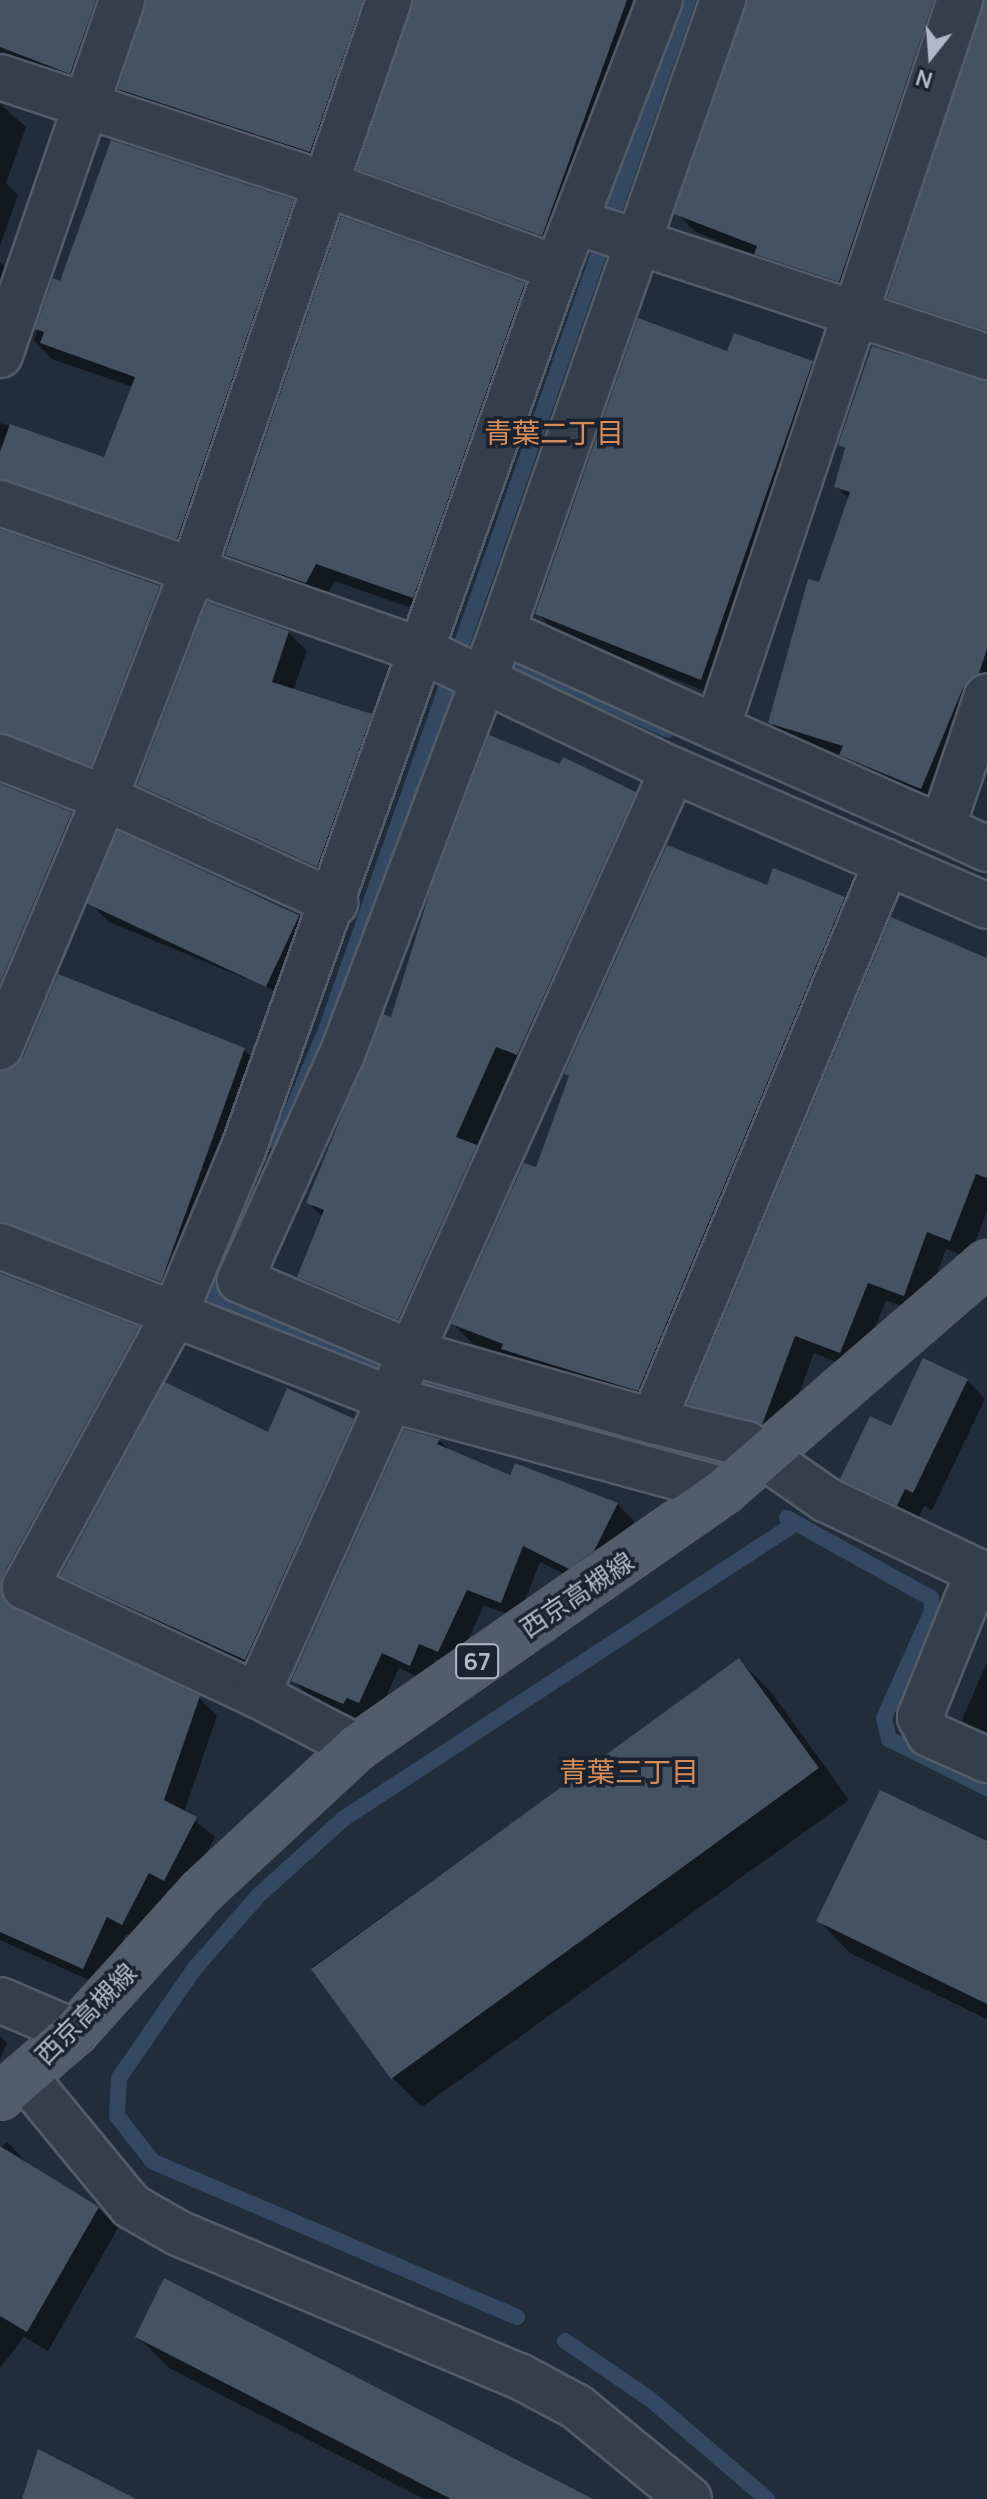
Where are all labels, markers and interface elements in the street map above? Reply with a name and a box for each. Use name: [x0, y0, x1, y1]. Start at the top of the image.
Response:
north arrow: [891, 16, 971, 96]
text: N: [912, 62, 936, 96]
district label: 青葉二丁目: [484, 415, 624, 449]
street label: 西京高槻線: [514, 1546, 640, 1644]
road number: 67: [455, 1641, 499, 1681]
district label: 青葉三丁目: [559, 1754, 699, 1788]
street label: 西京高槻線: [29, 1957, 143, 2071]

